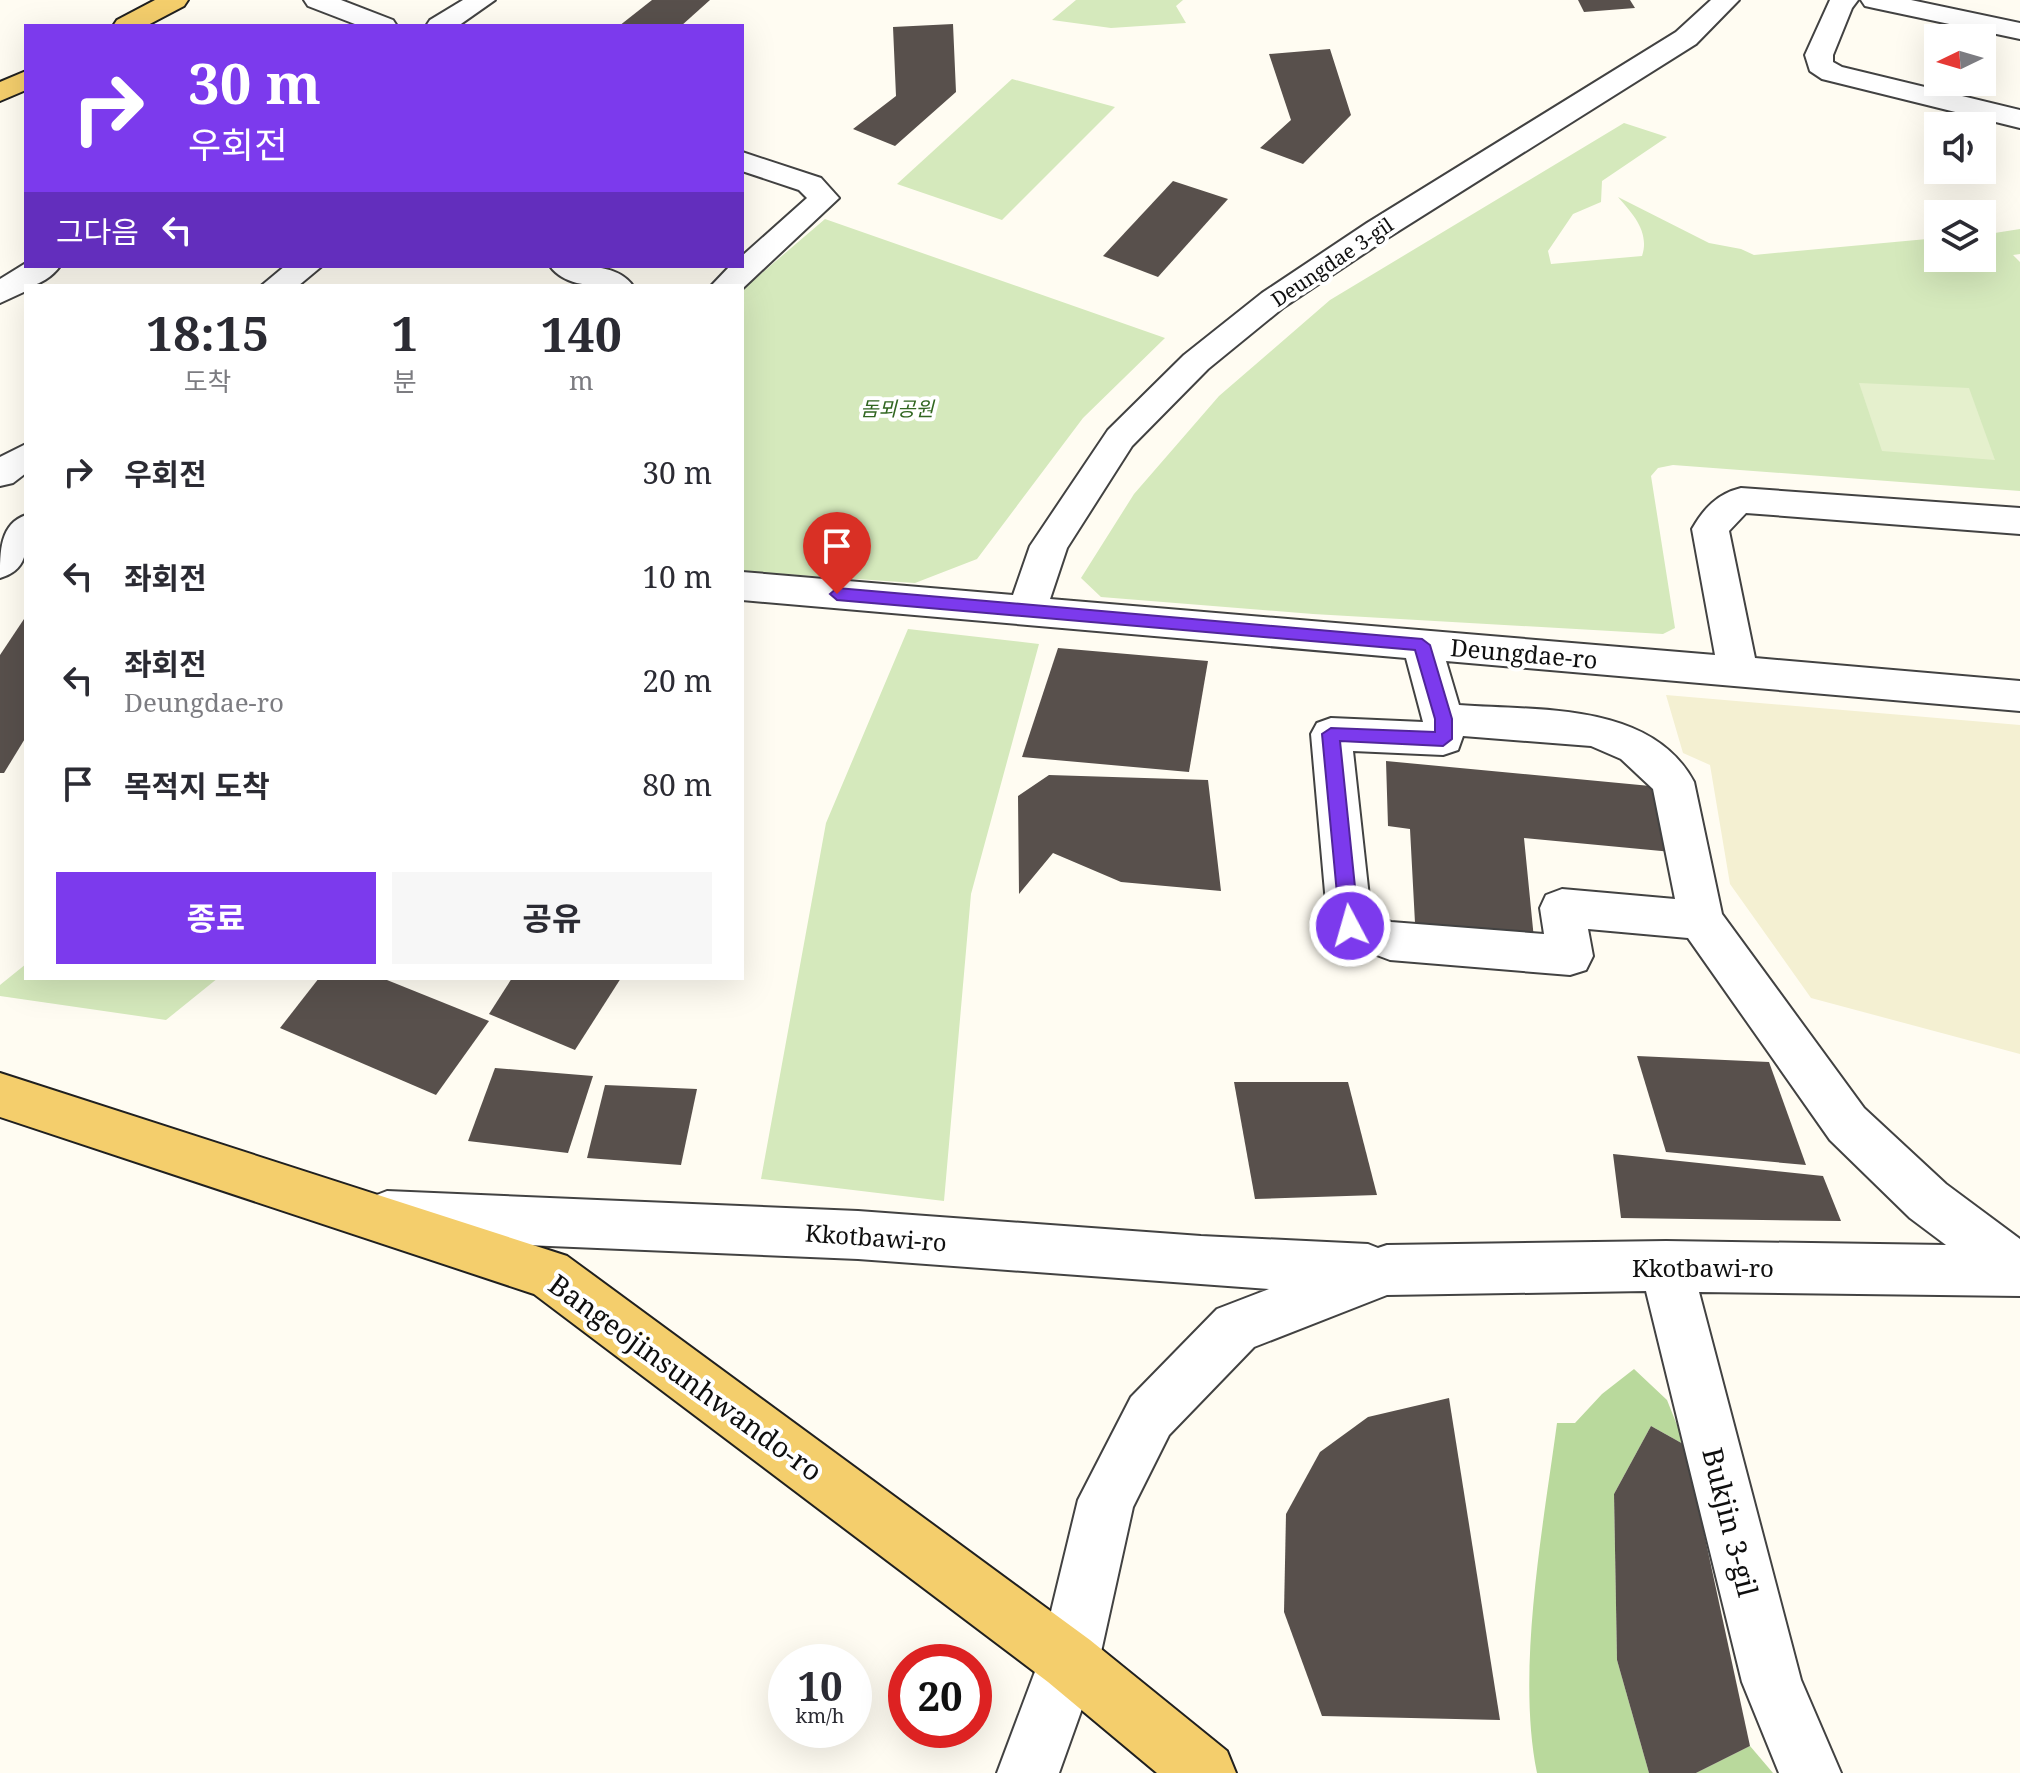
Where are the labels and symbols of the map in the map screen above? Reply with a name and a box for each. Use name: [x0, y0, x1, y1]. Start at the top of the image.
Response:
north arrow: [1924, 24, 1996, 96]
street label: Deungdae 3-gil: [1266, 211, 1398, 313]
park label: 돔뫼공원: [860, 395, 935, 422]
pin: [803, 512, 871, 594]
street label: Deungdae-ro: [1449, 630, 1599, 676]
position arrow: [1308, 884, 1392, 968]
street label: Kkotbawi-ro: [804, 1216, 948, 1258]
street label: Kkotbawi-ro: [1632, 1251, 1774, 1284]
street label: Bangeojinsunhwando-ro: [542, 1265, 830, 1489]
street label: Bukjin 3-gil: [1694, 1444, 1768, 1601]
speed limit sign: 20: [888, 1644, 992, 1748]

